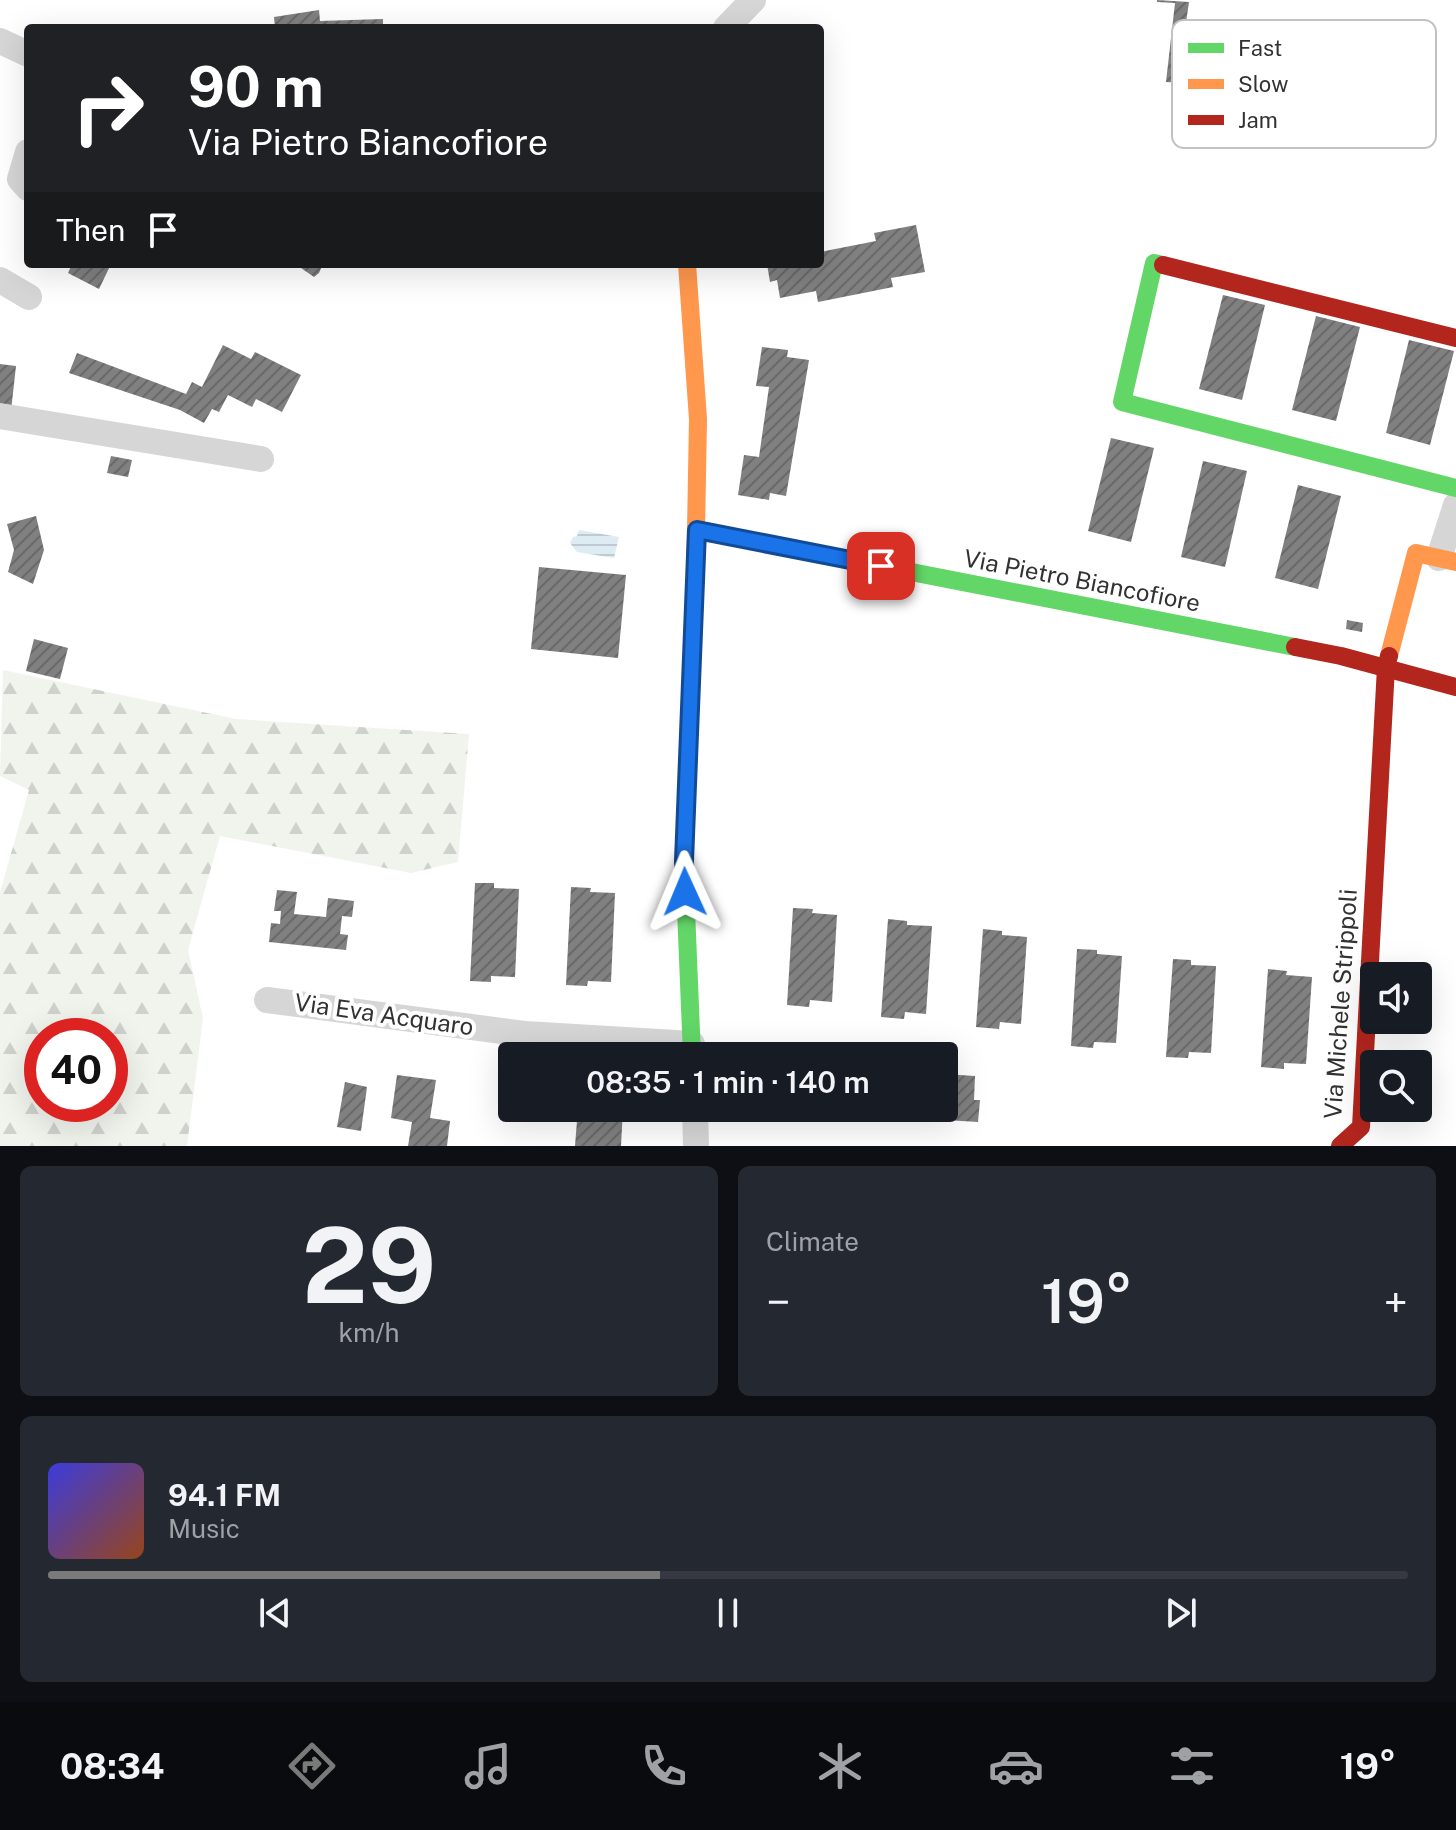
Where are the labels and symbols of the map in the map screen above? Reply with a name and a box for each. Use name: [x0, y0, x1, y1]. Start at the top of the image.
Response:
legend: [1172, 20, 1436, 148]
text: Fast: [1238, 35, 1282, 61]
text: Slow: [1238, 71, 1288, 97]
text: Jam: [1238, 107, 1278, 133]
pin: [847, 532, 915, 600]
street label: Via Pietro Biancofiore: [962, 543, 1203, 617]
position arrow: [643, 850, 727, 934]
street label: Via Michele Strippoli: [1318, 888, 1362, 1120]
street label: Via Eva Acquaro: [293, 988, 476, 1040]
speed limit sign: 40: [24, 1018, 128, 1122]

